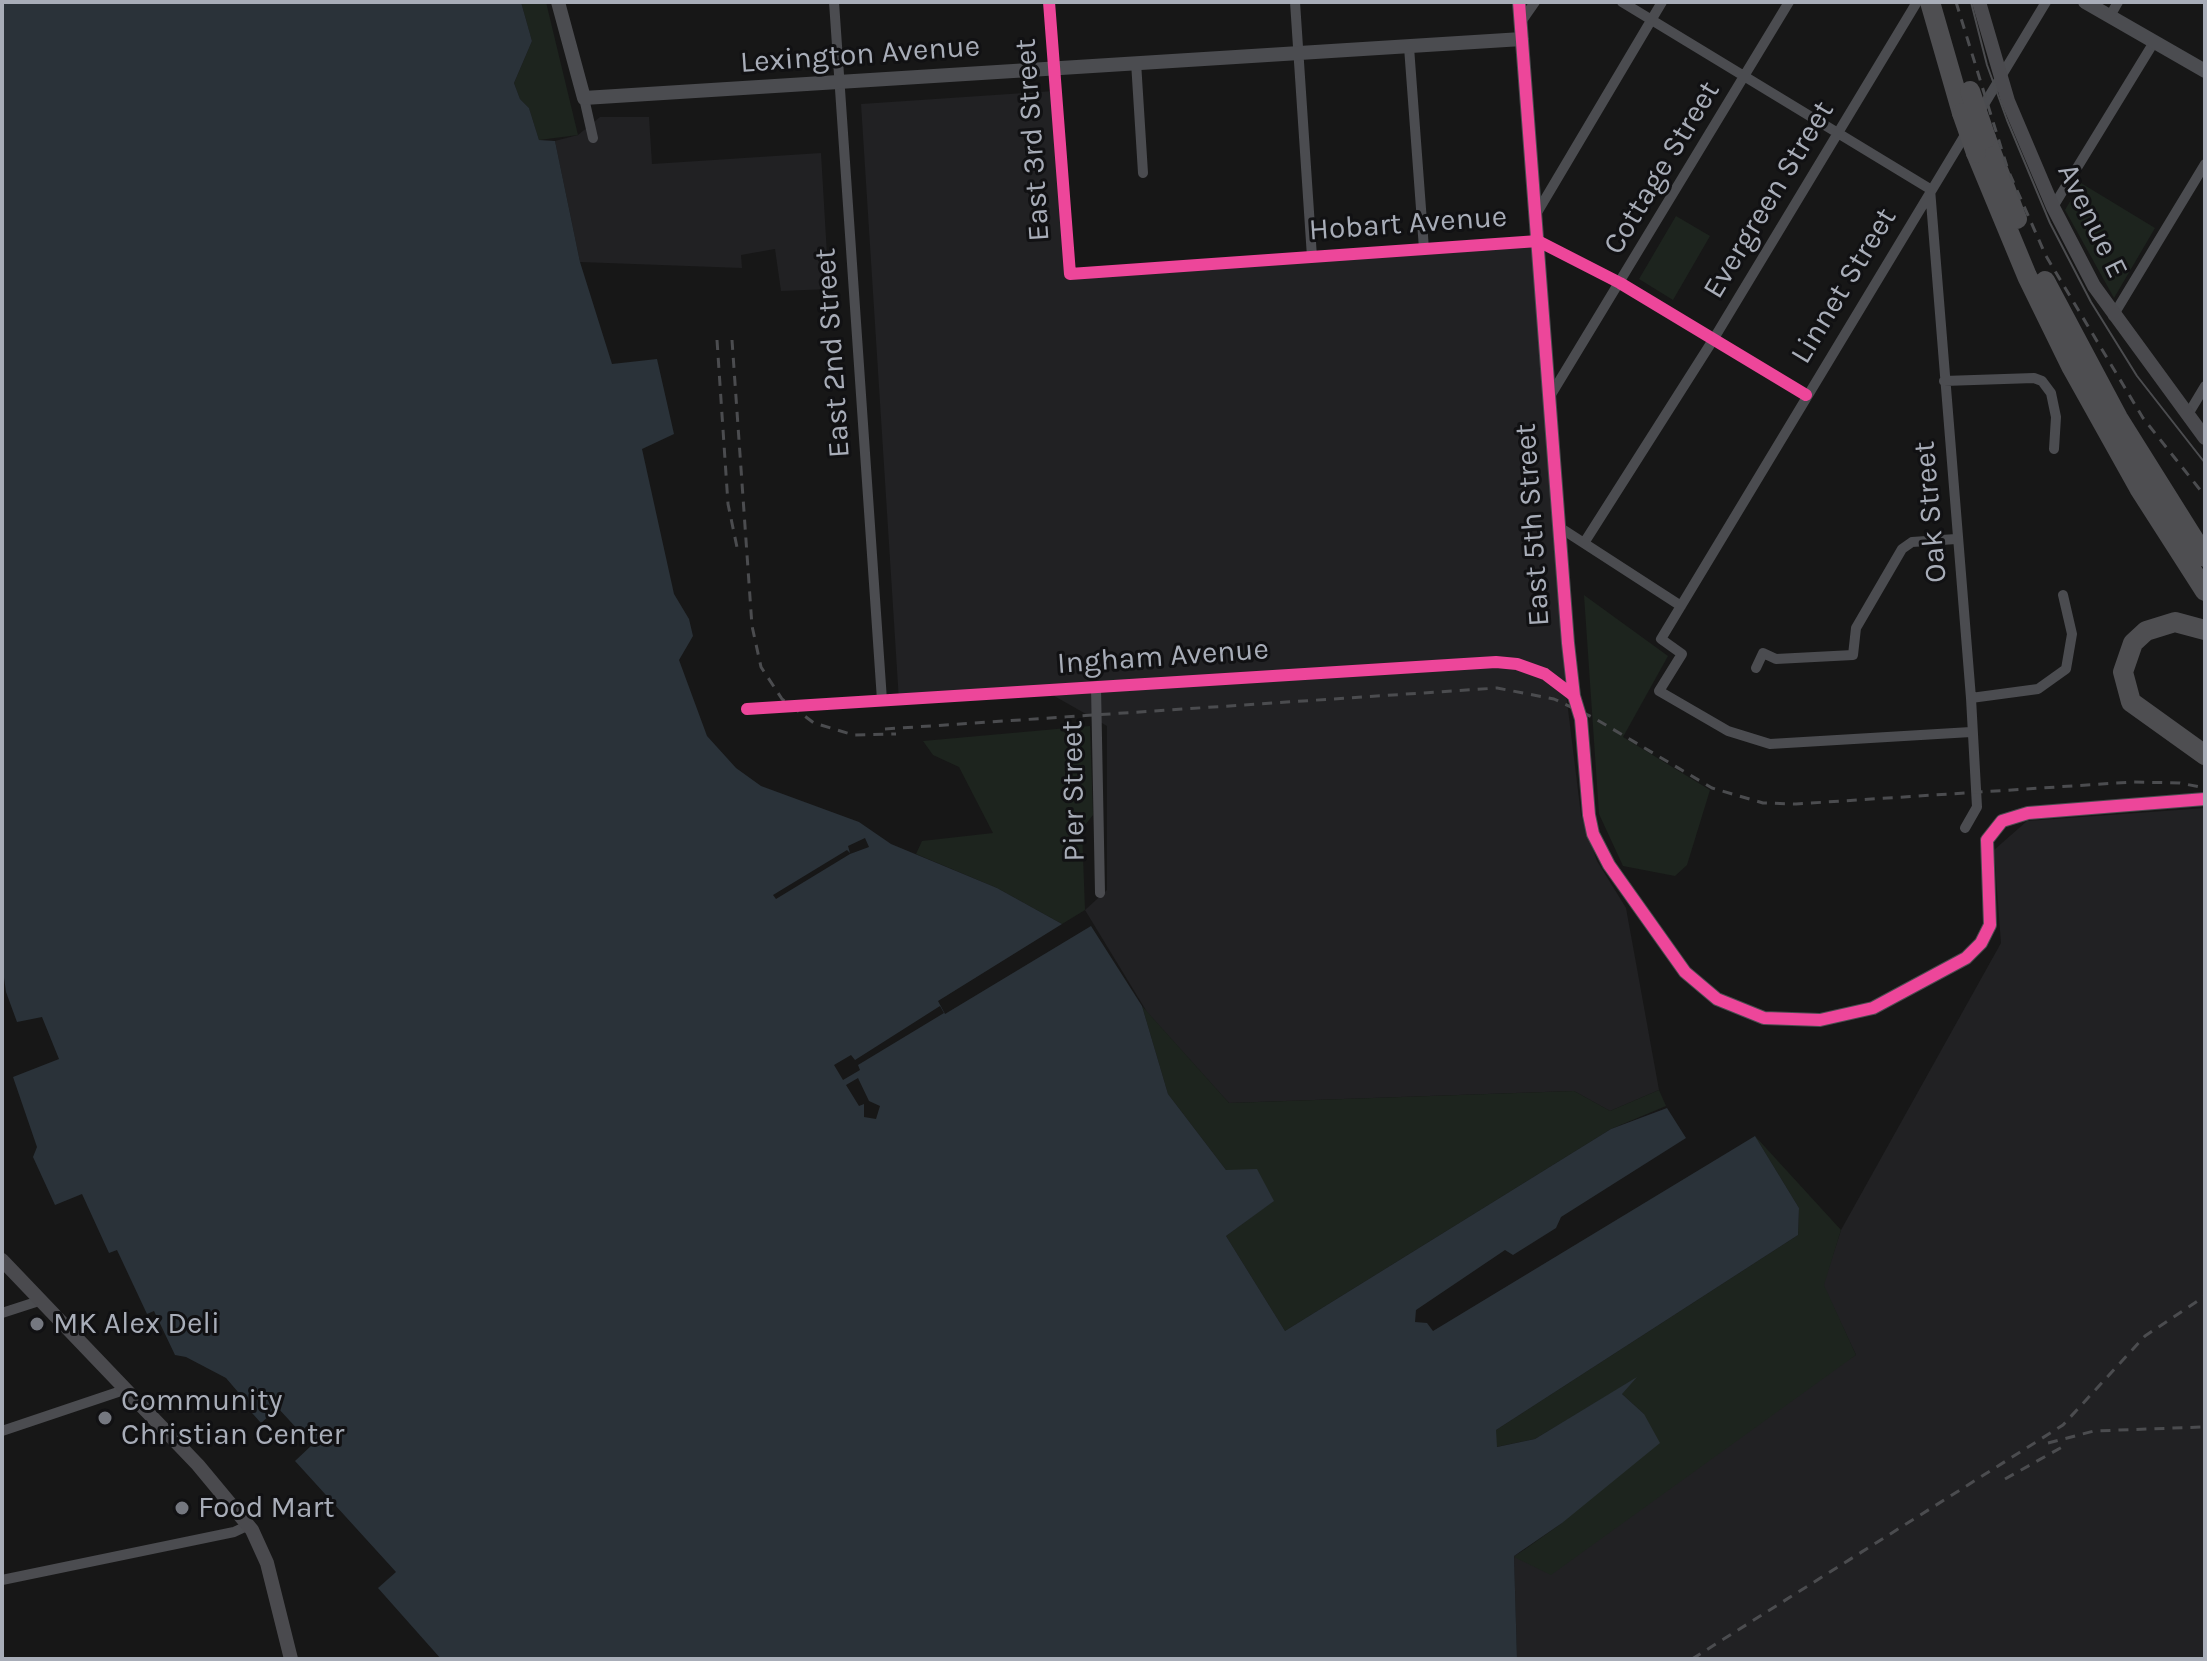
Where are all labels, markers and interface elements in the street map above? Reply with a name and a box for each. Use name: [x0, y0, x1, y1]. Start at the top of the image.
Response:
street label: Lexington Avenue: [739, 29, 981, 81]
street label: East 3rd Street: [1008, 37, 1058, 243]
street label: Cottage Street: [1596, 75, 1728, 261]
street label: Evergreen Street: [1696, 95, 1842, 305]
street label: Avenue E: [2049, 158, 2135, 284]
street label: Hobart Avenue: [1308, 199, 1508, 249]
street label: Linnet Street: [1783, 202, 1905, 370]
street label: East 2nd Street: [808, 247, 858, 459]
street label: East 5th Street: [1508, 422, 1558, 628]
street label: Oak Street: [1907, 440, 1955, 584]
street label: Ingham Avenue: [1056, 632, 1270, 682]
street label: Pier Street: [1055, 720, 1093, 862]
place label: MK Alex Deli: [53, 1306, 220, 1342]
marker: MK Alex Deli: [28, 1315, 46, 1333]
place label: Community Christian Center: [121, 1383, 344, 1454]
marker: Community Christian Center: [96, 1409, 114, 1427]
place label: Food Mart: [198, 1490, 335, 1526]
marker: Food Mart: [173, 1499, 191, 1517]

